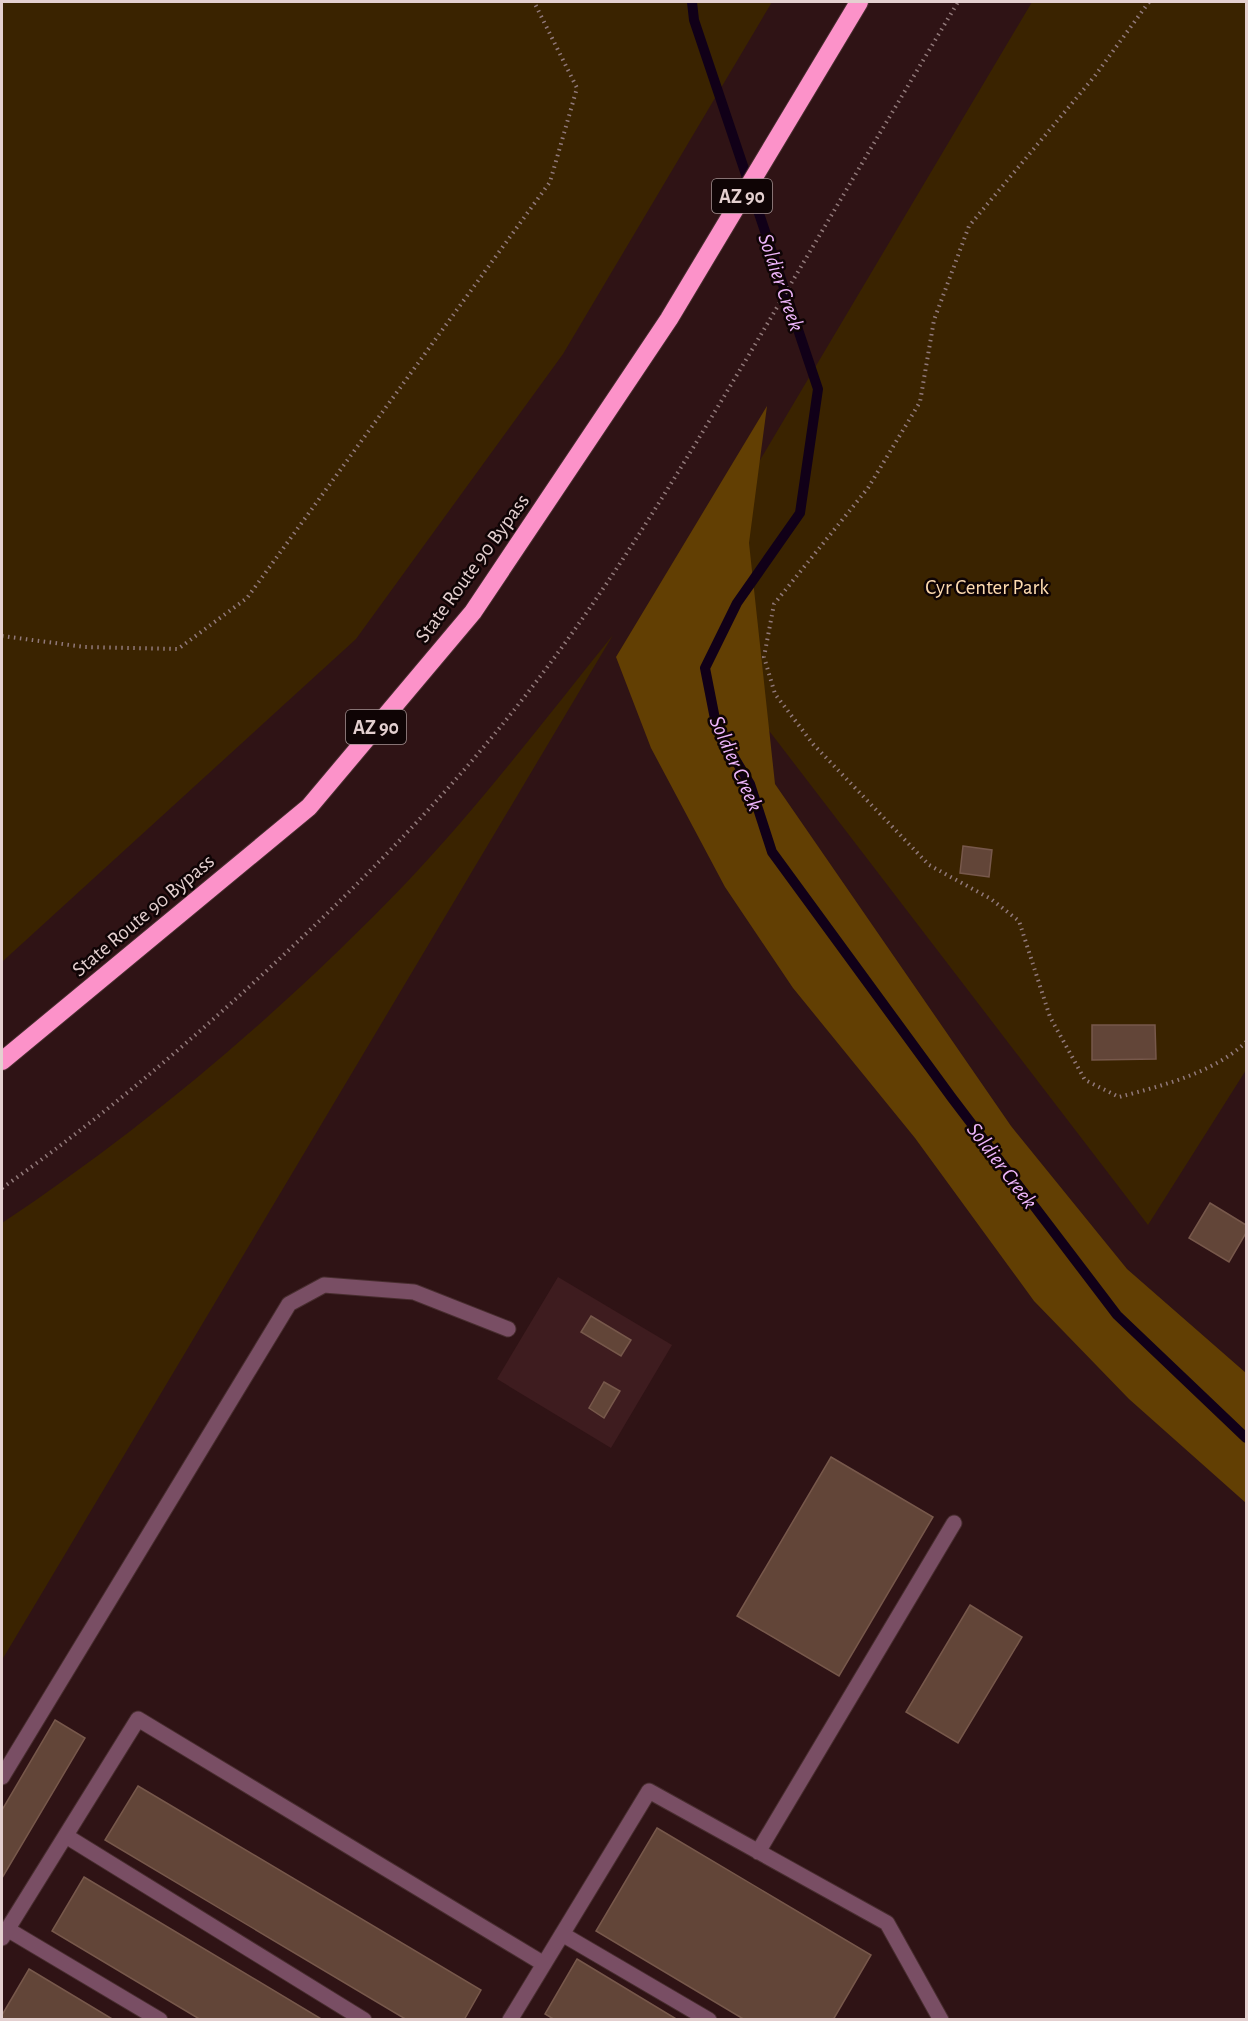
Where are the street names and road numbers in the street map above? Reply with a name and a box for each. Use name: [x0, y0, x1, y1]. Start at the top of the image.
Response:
road number: AZ 90: [712, 179, 772, 213]
street label: State Route 90 Bypass: [412, 490, 533, 646]
road number: AZ 90: [346, 710, 406, 744]
street label: State Route 90 Bypass: [68, 850, 218, 981]

